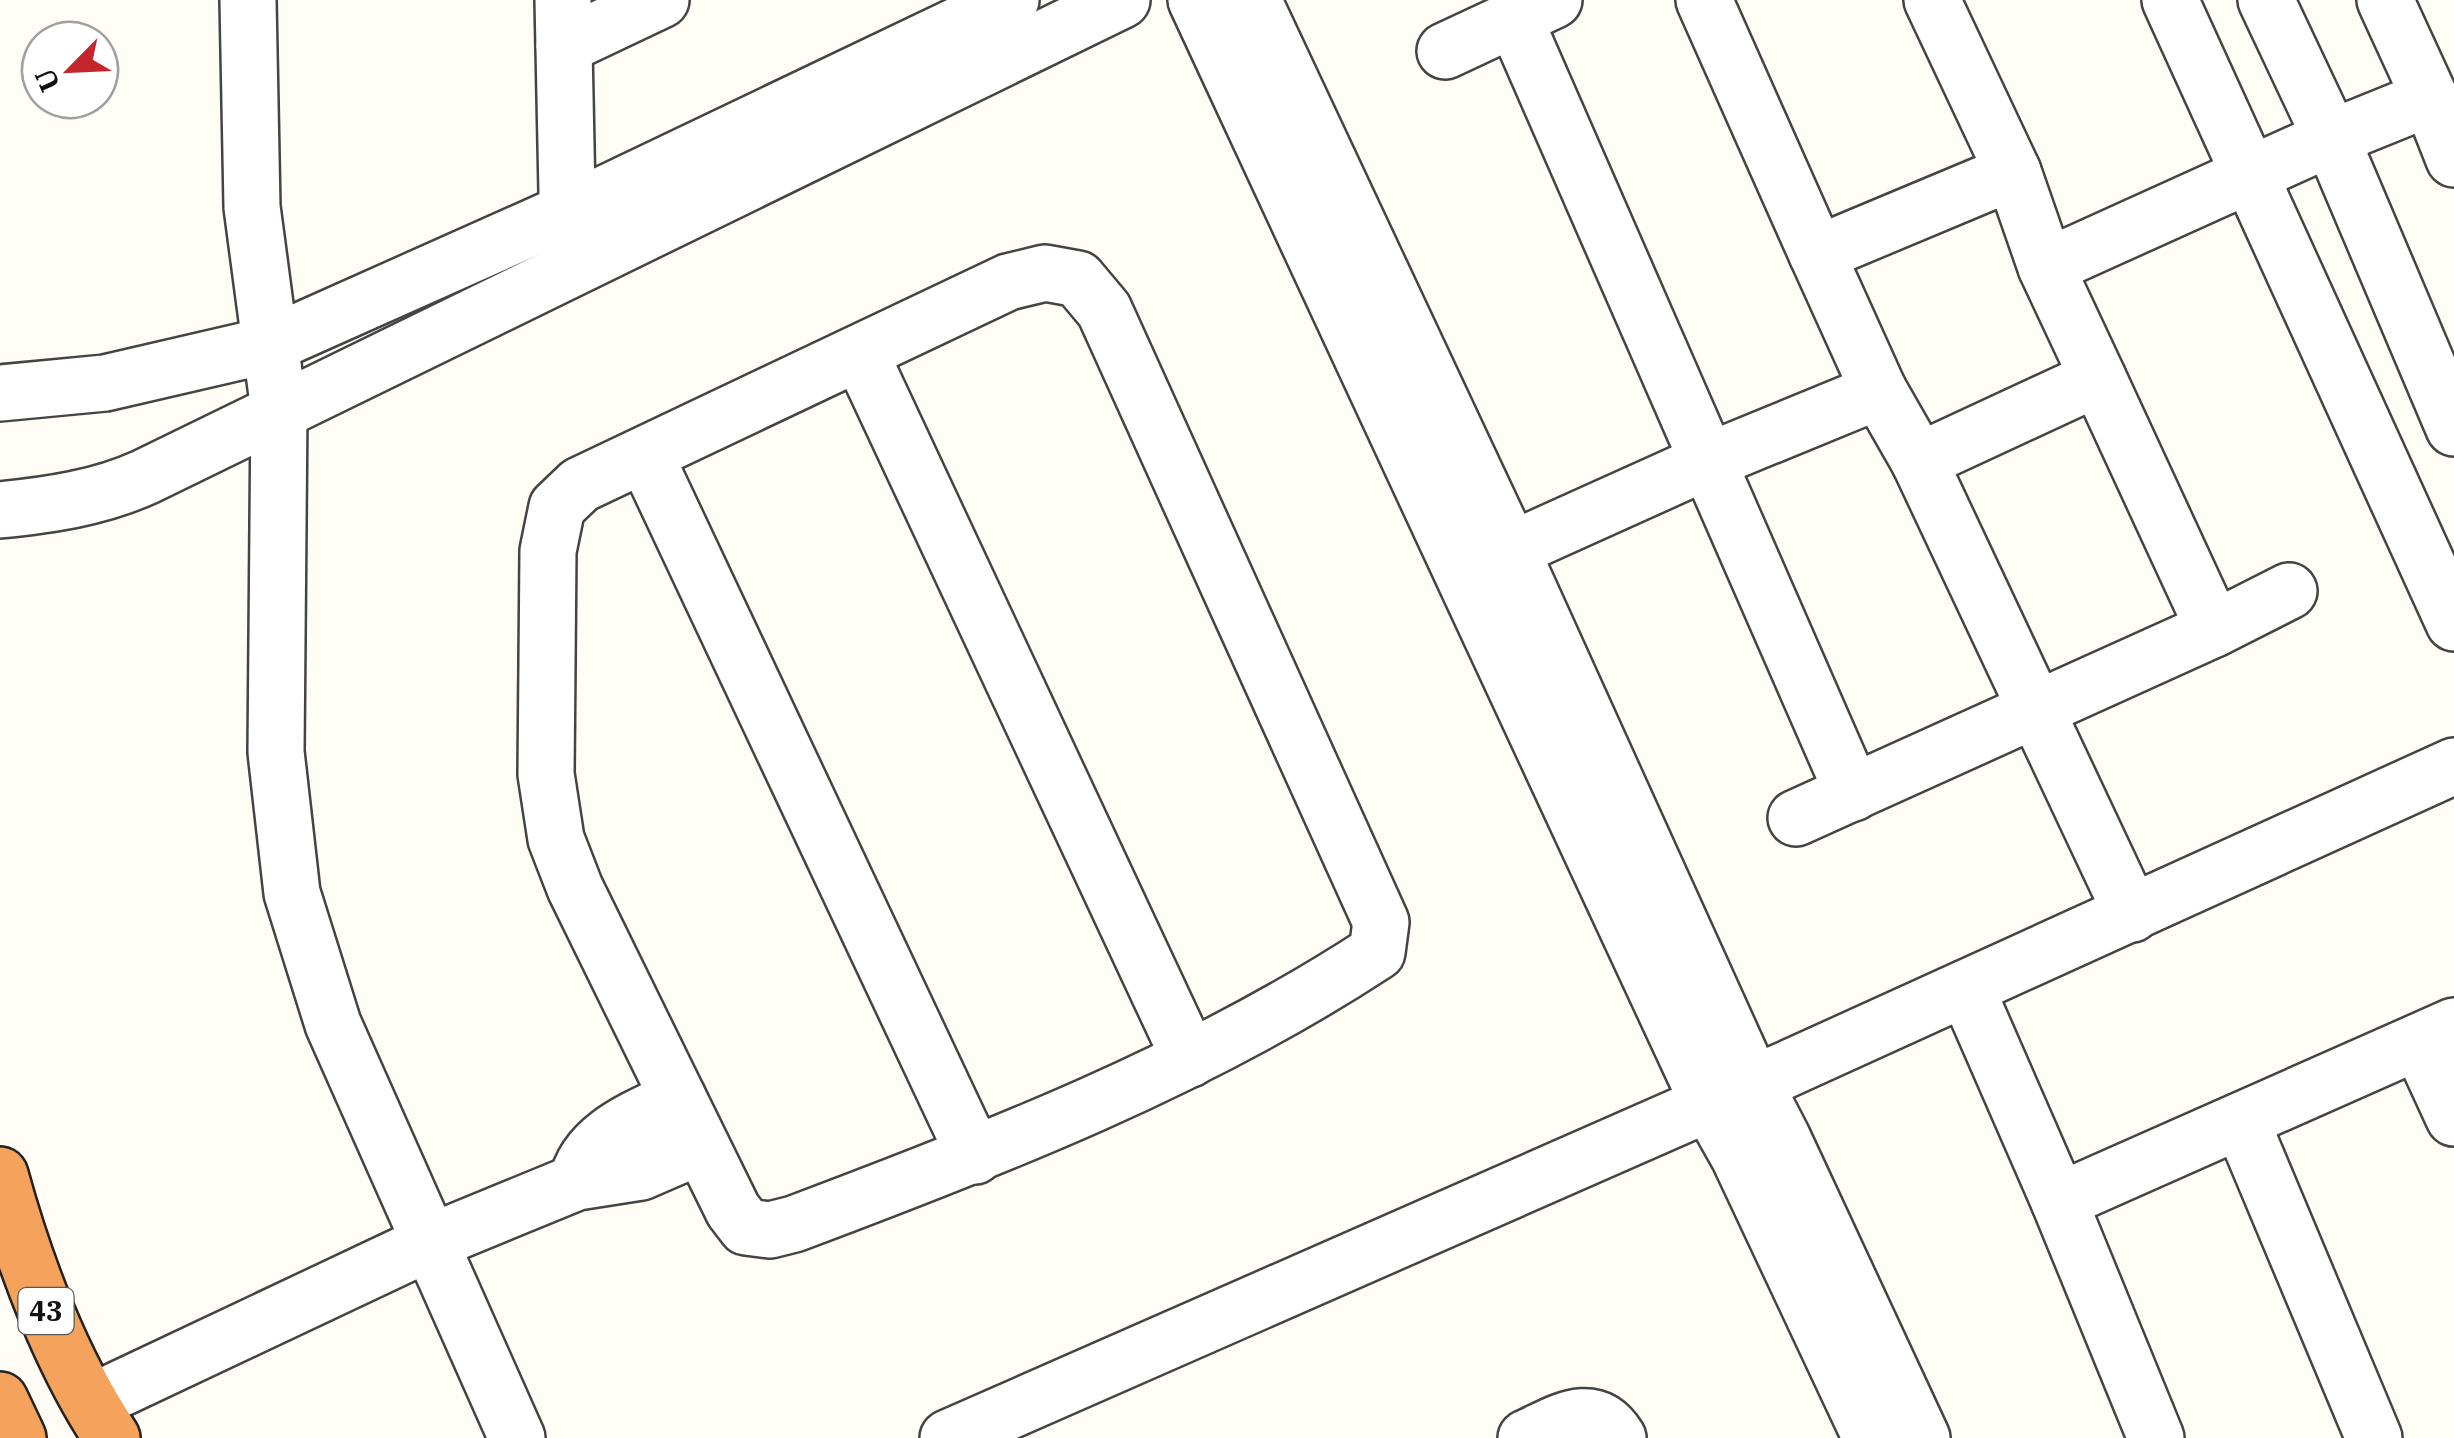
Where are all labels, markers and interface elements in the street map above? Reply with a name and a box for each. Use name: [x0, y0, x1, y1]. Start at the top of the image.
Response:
north arrow: [20, 20, 120, 120]
text: U: [25, 63, 68, 98]
road number: 43: [18, 1288, 74, 1334]

